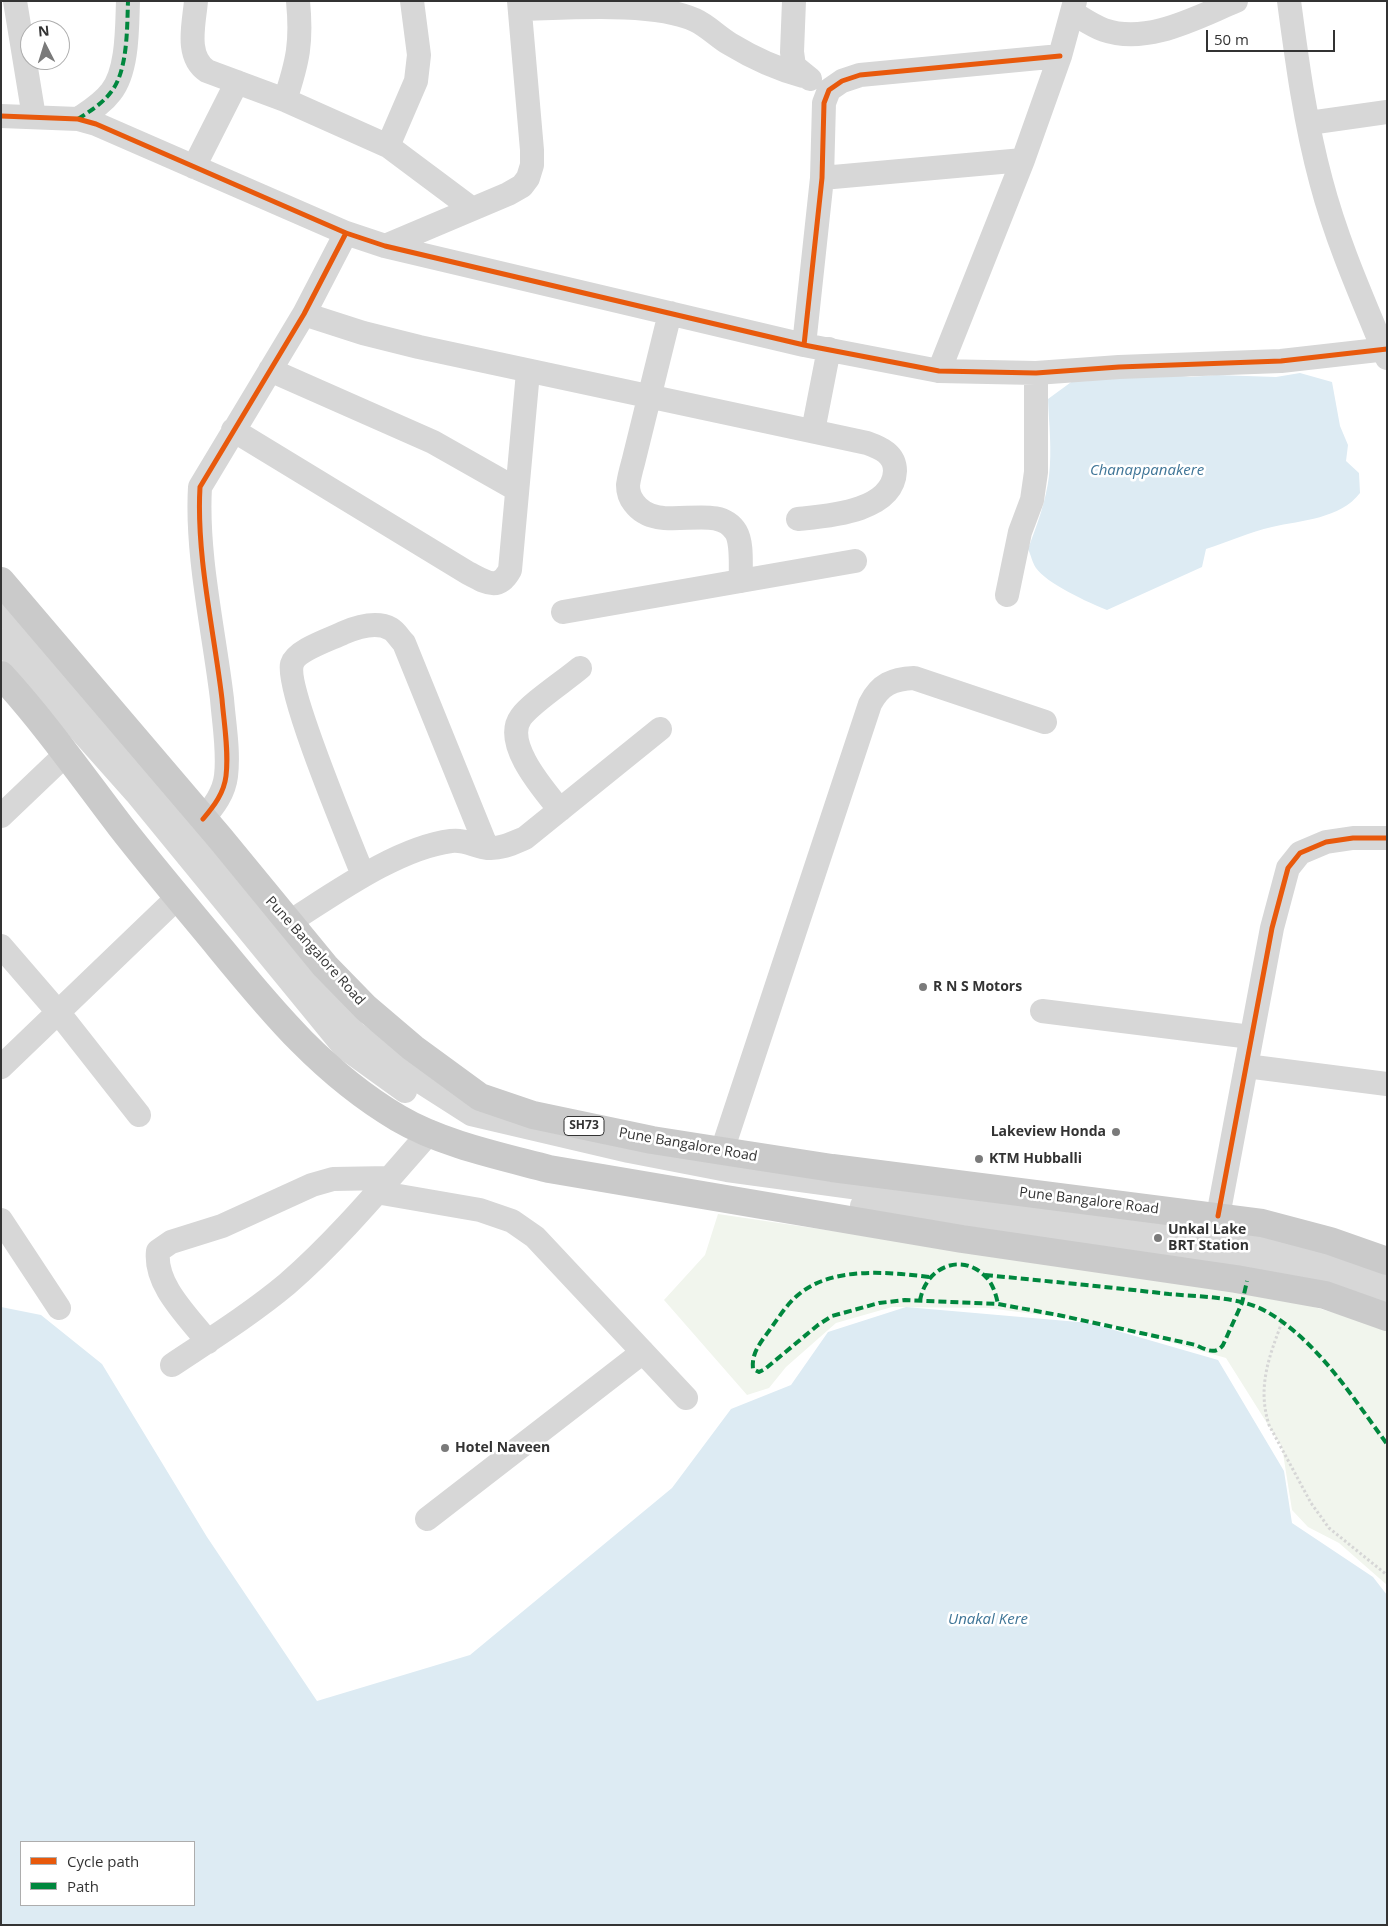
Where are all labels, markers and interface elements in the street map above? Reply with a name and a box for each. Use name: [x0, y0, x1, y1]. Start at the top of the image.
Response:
north arrow: [20, 20, 70, 70]
scale bar: [1208, 20, 1337, 52]
text: N: [37, 21, 50, 41]
text: 50 m: [1214, 29, 1249, 49]
water label: Chanappanakere: [1090, 462, 1204, 480]
street label: Pune Bangalore Road: [262, 893, 368, 1009]
place label: R N S Motors: [933, 979, 1022, 995]
marker: R N S Motors: [917, 981, 929, 993]
road number: SH73: [564, 1116, 604, 1136]
place label: Lakeview Honda: [991, 1124, 1106, 1140]
street label: Pune Bangalore Road: [617, 1125, 759, 1165]
marker: Lakeview Honda: [1110, 1126, 1122, 1138]
place label: KTM Hubballi: [989, 1151, 1082, 1167]
marker: KTM Hubballi: [973, 1153, 985, 1165]
street label: Pune Bangalore Road: [1018, 1184, 1160, 1218]
place label: Unkal Lake BRT Station: [1168, 1222, 1249, 1254]
marker: Unkal Lake BRT Station: [1152, 1232, 1164, 1244]
place label: Hotel Naveen: [455, 1440, 550, 1456]
marker: Hotel Naveen: [439, 1442, 451, 1454]
water label: Unakal Kere: [948, 1611, 1028, 1629]
legend: [20, 1841, 195, 1906]
text: Cycle path: [67, 1851, 139, 1871]
text: Path: [67, 1876, 99, 1896]

